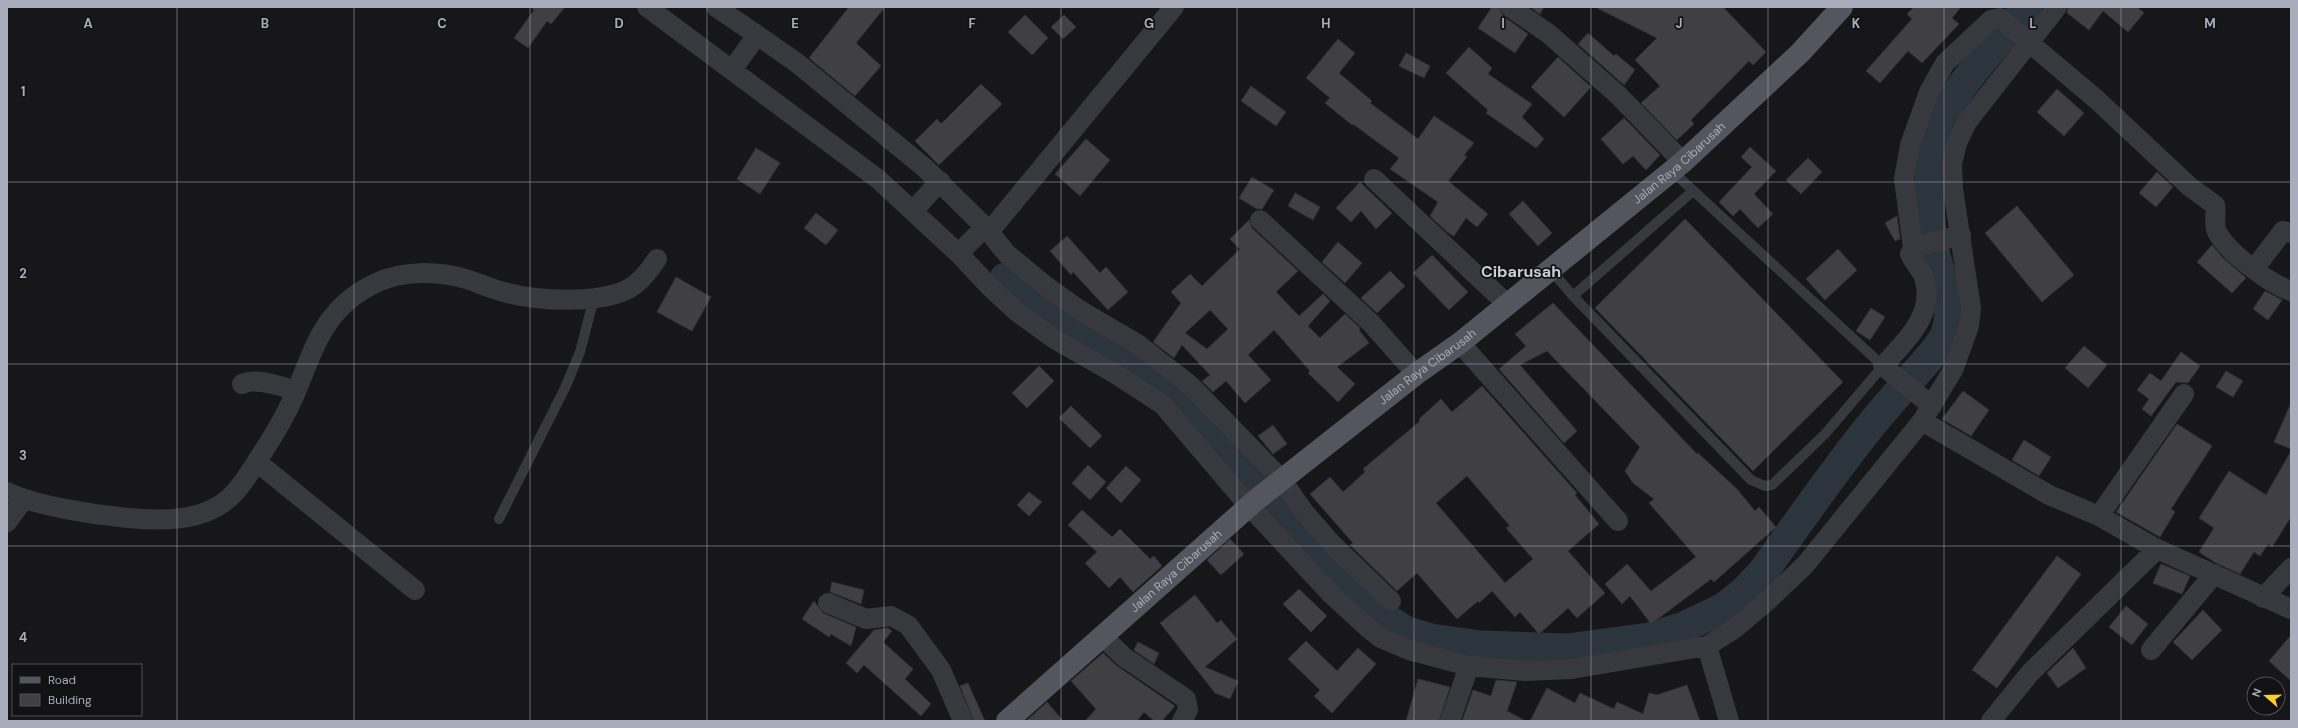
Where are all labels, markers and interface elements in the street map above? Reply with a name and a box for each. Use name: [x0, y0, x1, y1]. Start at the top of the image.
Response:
text: A: [83, 15, 93, 32]
text: B: [261, 15, 269, 32]
text: C: [437, 15, 447, 32]
text: D: [614, 15, 624, 32]
text: E: [791, 15, 799, 32]
text: F: [968, 15, 976, 32]
text: G: [1144, 15, 1154, 32]
text: H: [1321, 15, 1331, 32]
text: I: [1501, 15, 1505, 32]
text: J: [1675, 15, 1683, 32]
text: K: [1852, 15, 1861, 32]
text: L: [2029, 15, 2037, 32]
text: M: [2204, 15, 2216, 32]
text: 1: [21, 83, 25, 100]
street label: Jalan Raya Cibarusah: [1629, 118, 1729, 208]
district label: Cibarusah: [1481, 261, 1561, 282]
text: 2: [19, 265, 27, 282]
street label: Jalan Raya Cibarusah: [1375, 325, 1479, 408]
text: 3: [19, 447, 27, 464]
street label: Jalan Raya Cibarusah: [1127, 526, 1225, 616]
text: 4: [19, 629, 27, 646]
legend: [12, 664, 142, 716]
text: Road: [48, 672, 76, 688]
north arrow: [2246, 676, 2286, 716]
text: N: [2249, 686, 2265, 699]
text: Building: [48, 692, 92, 708]

